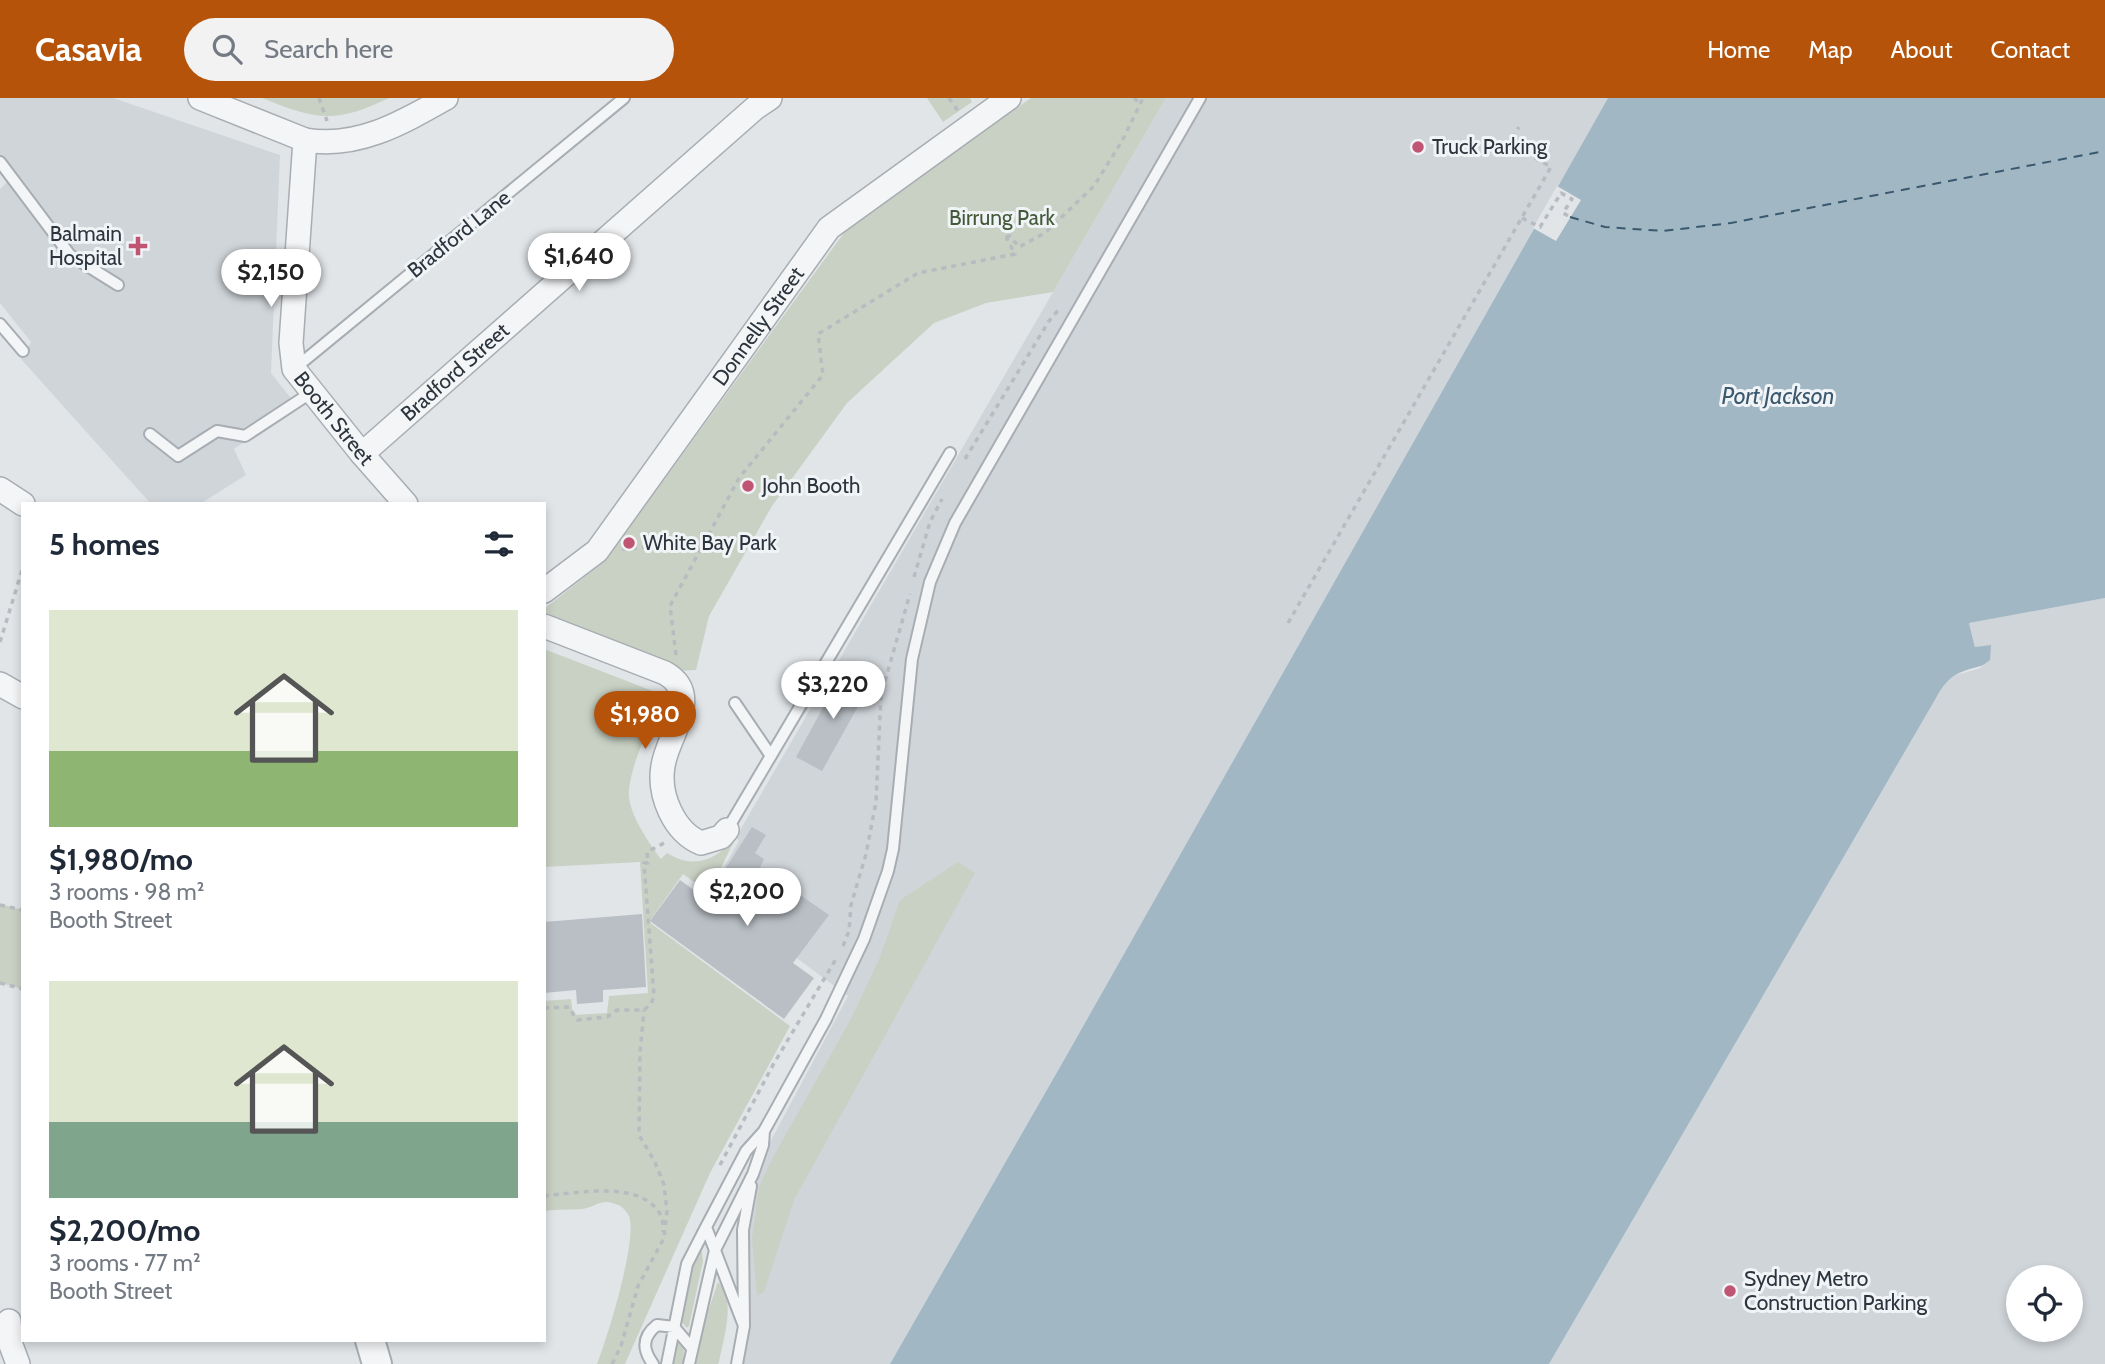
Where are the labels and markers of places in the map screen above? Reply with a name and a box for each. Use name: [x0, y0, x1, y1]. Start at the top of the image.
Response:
place label: Truck Parking: [1432, 134, 1548, 159]
marker: Truck Parking: [1410, 139, 1426, 155]
place label: Balmain Hospital: [49, 221, 122, 270]
pin: $1,640: [522, 234, 636, 293]
marker: Balmain Hospital: [128, 236, 148, 256]
pin: $2,150: [214, 250, 328, 309]
place label: John Booth: [761, 473, 860, 498]
marker: John Booth: [740, 478, 756, 494]
place label: White Bay Park: [643, 530, 777, 555]
marker: White Bay Park: [621, 535, 637, 551]
pin: $3,220: [776, 662, 890, 721]
pin: $1,980: [588, 692, 702, 751]
pin: $2,200: [690, 868, 804, 928]
place label: Sydney Metro Construction Parking: [1744, 1266, 1927, 1315]
marker: Sydney Metro Construction Parking: [1722, 1283, 1738, 1299]

